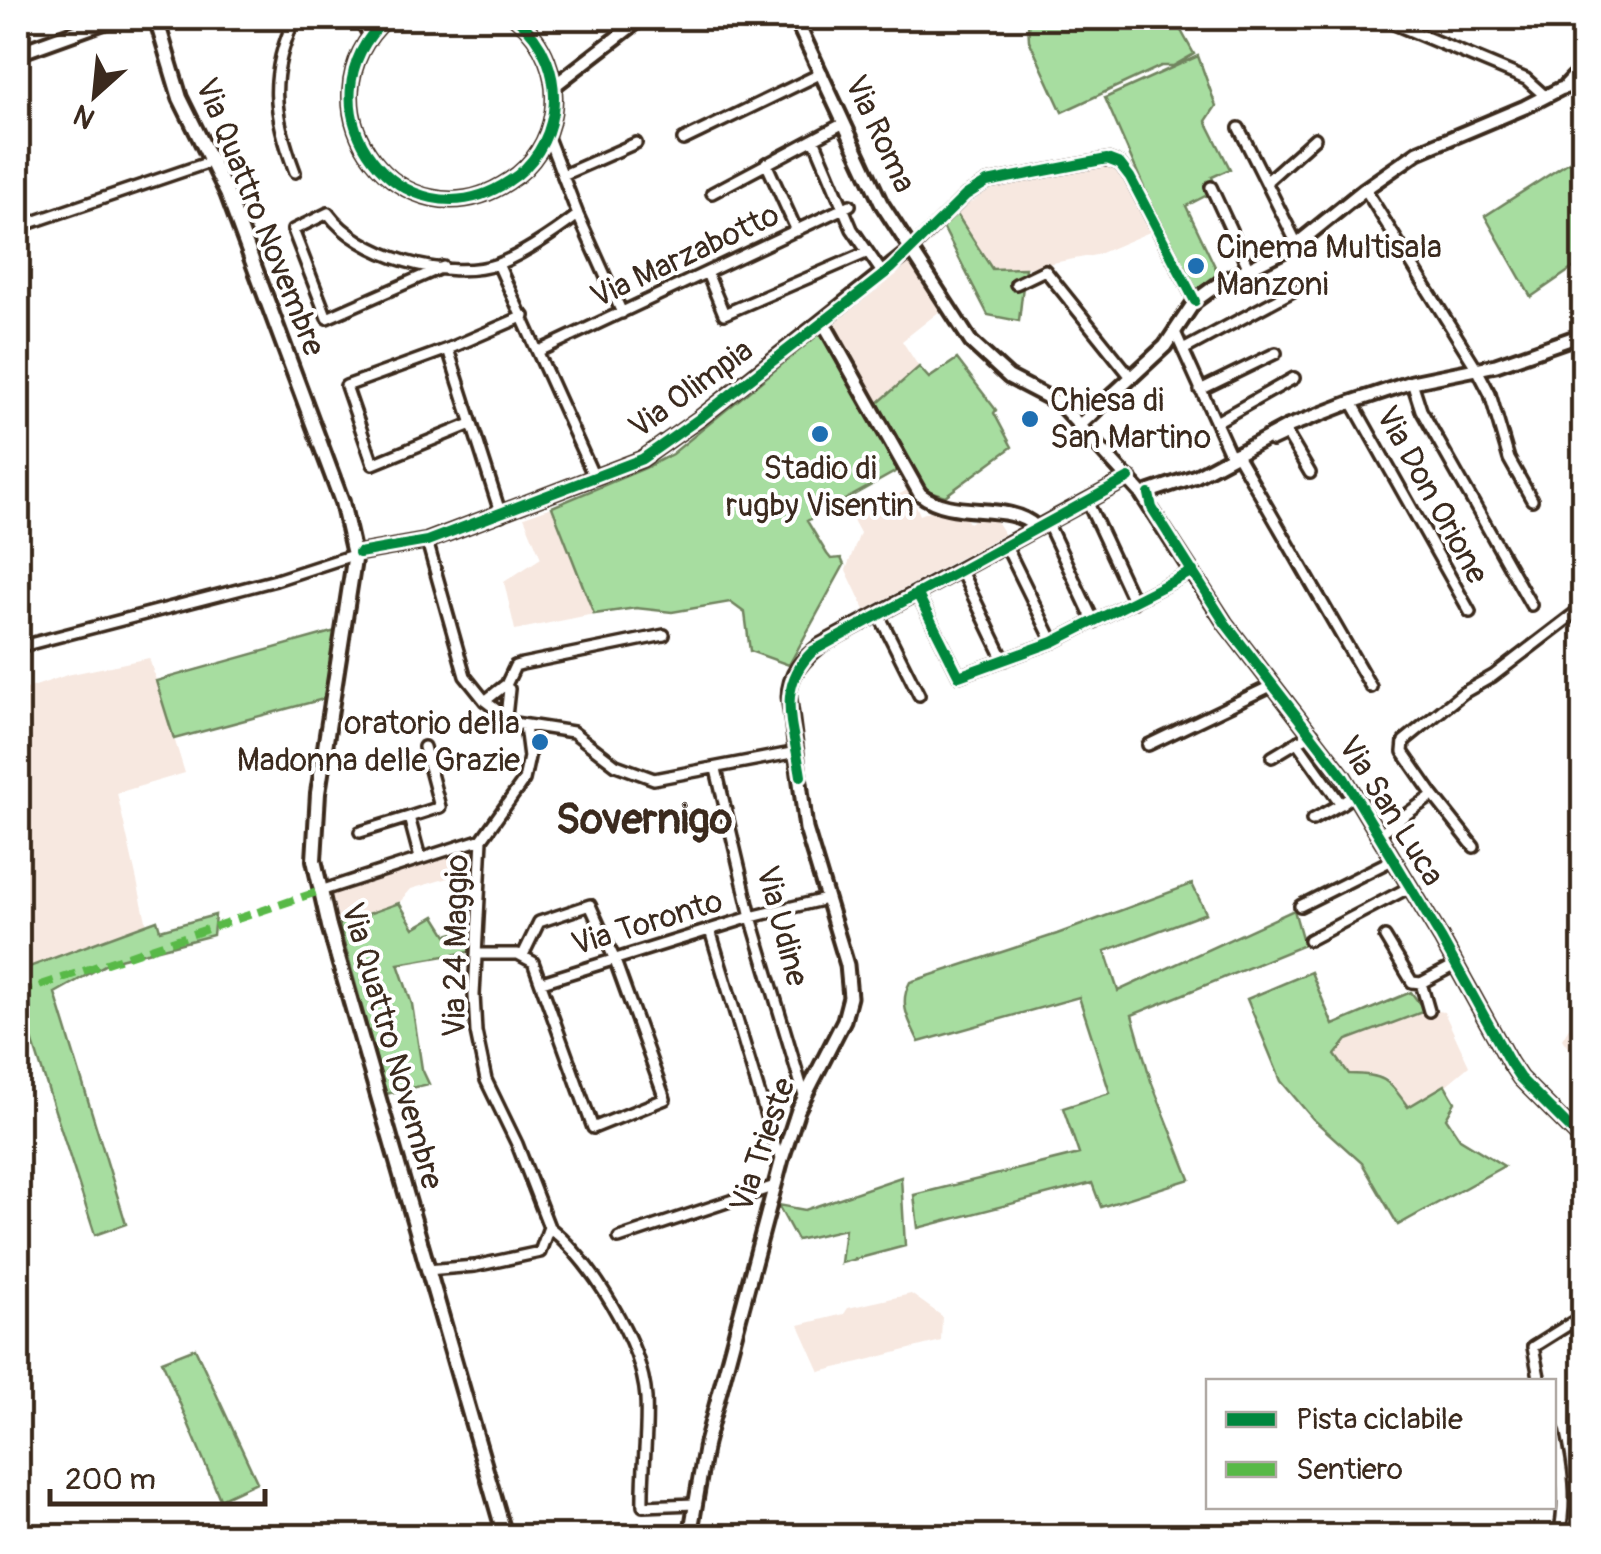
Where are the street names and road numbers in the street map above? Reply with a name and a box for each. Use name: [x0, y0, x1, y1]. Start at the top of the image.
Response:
street label: Via Roma: [836, 69, 924, 199]
street label: Via Quattro Novembre: [186, 72, 334, 362]
street label: Via Marzabotto: [584, 195, 786, 317]
street label: Via Olimpia: [621, 331, 761, 447]
street label: Via Don Orione: [1367, 399, 1497, 591]
street label: Via San Luca: [1329, 728, 1453, 894]
street label: Via 24 Maggio: [434, 854, 478, 1038]
street label: Via Udine: [747, 862, 817, 991]
street label: Via Toronto: [567, 881, 727, 965]
street label: Via Quattro Novembre: [332, 898, 452, 1194]
street label: Via Trieste: [721, 1072, 805, 1217]

